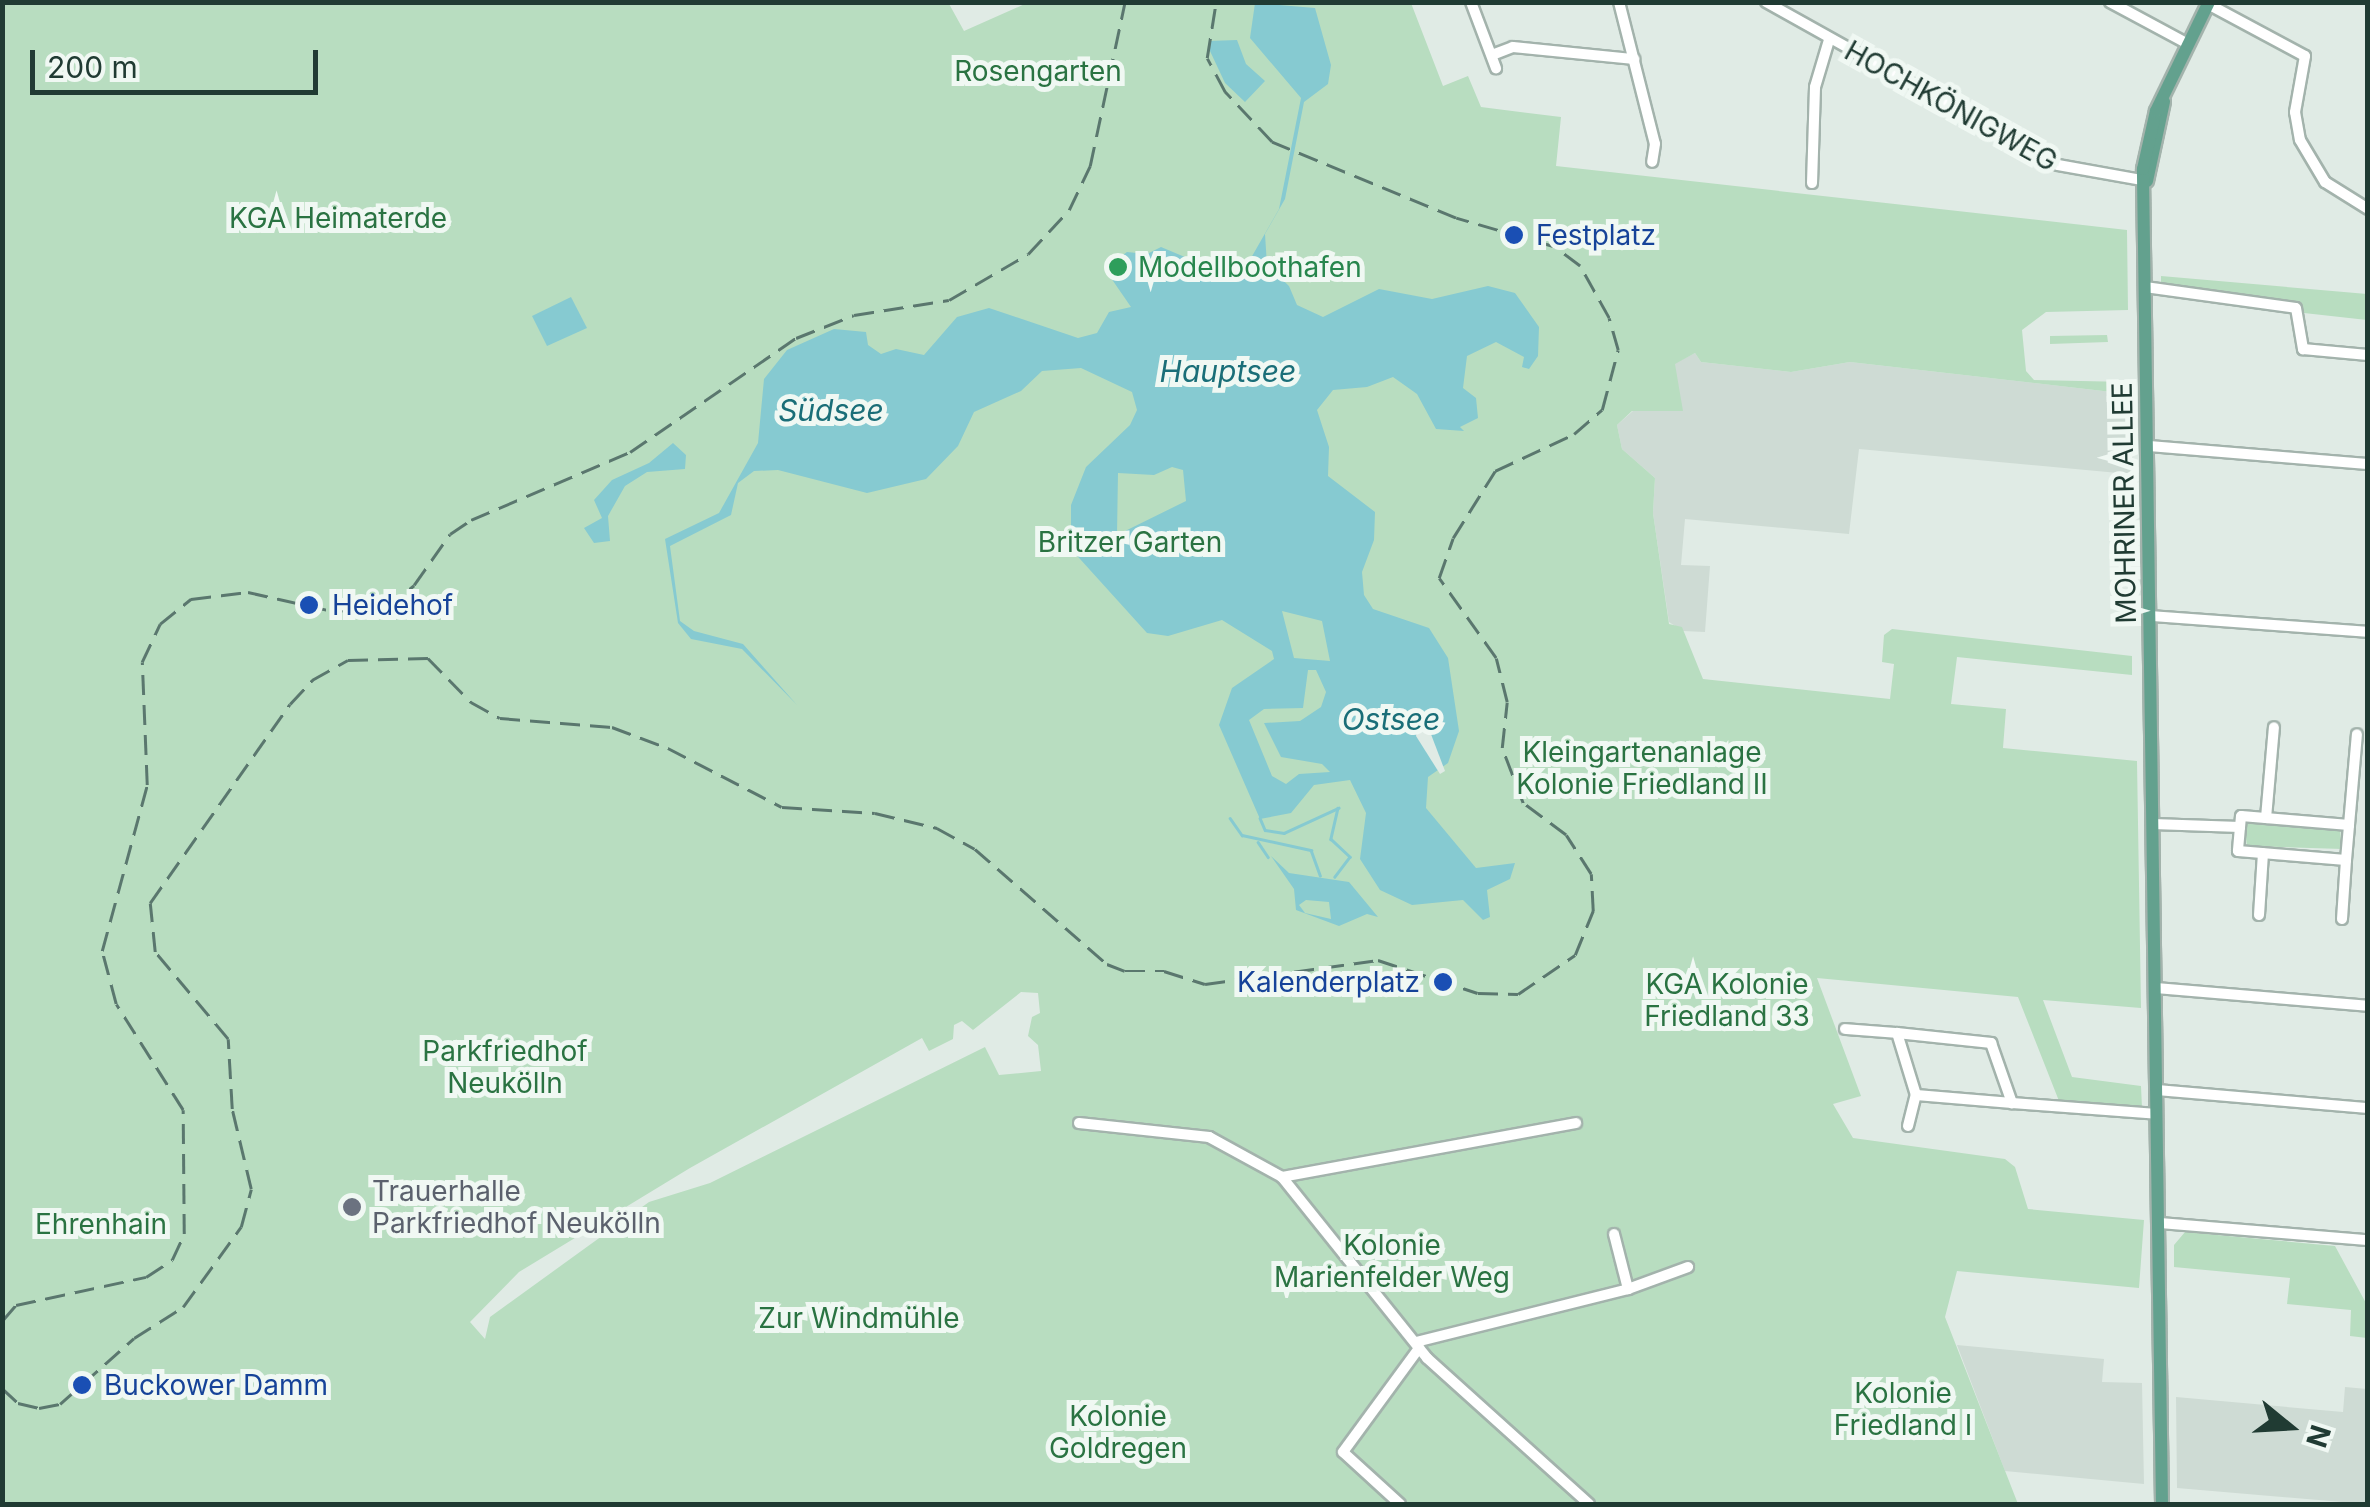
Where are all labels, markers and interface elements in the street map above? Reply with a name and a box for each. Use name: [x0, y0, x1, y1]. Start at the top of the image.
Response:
scale bar: [35, 30, 322, 92]
street label: HOCHKÖNIGWEG: [1839, 34, 2063, 178]
text: 200 m: [47, 49, 138, 85]
park label: Rosengarten: [954, 54, 1122, 88]
park label: KGA Heimaterde: [229, 201, 447, 235]
place label: Festplatz: [1536, 218, 1656, 252]
marker: Festplatz: [1501, 222, 1527, 248]
place label: Modellboothafen: [1138, 250, 1362, 284]
marker: Modellboothafen: [1107, 256, 1129, 278]
water label: Hauptsee: [1160, 353, 1296, 389]
street label: MOHRINER ALLEE: [2105, 382, 2143, 624]
water label: Südsee: [778, 392, 884, 428]
park label: Britzer Garten: [1038, 525, 1222, 559]
place label: Heidehof: [332, 588, 453, 622]
marker: Heidehof: [296, 592, 322, 618]
water label: Ostsee: [1342, 701, 1440, 737]
park label: Kleingartenanlage Kolonie Friedland II: [1516, 735, 1768, 801]
place label: Kalenderplatz: [1237, 965, 1420, 999]
park label: KGA Kolonie Friedland 33: [1644, 967, 1810, 1033]
marker: Kalenderplatz: [1430, 969, 1456, 995]
park label: Parkfriedhof Neukölln: [422, 1034, 588, 1100]
place label: Trauerhalle Parkfriedhof Neukölln: [372, 1174, 661, 1240]
marker: Trauerhalle Parkfriedhof Neukölln: [341, 1196, 363, 1218]
park label: Ehrenhain: [35, 1207, 167, 1241]
park label: Kolonie Marienfelder Weg: [1274, 1228, 1510, 1294]
park label: Zur Windmühle: [758, 1301, 960, 1335]
place label: Buckower Damm: [104, 1368, 328, 1402]
marker: Buckower Damm: [69, 1372, 95, 1398]
park label: Kolonie Friedland I: [1834, 1376, 1972, 1442]
north arrow: [2240, 1377, 2340, 1477]
park label: Kolonie Goldregen: [1049, 1399, 1187, 1465]
text: N: [2299, 1421, 2338, 1452]

